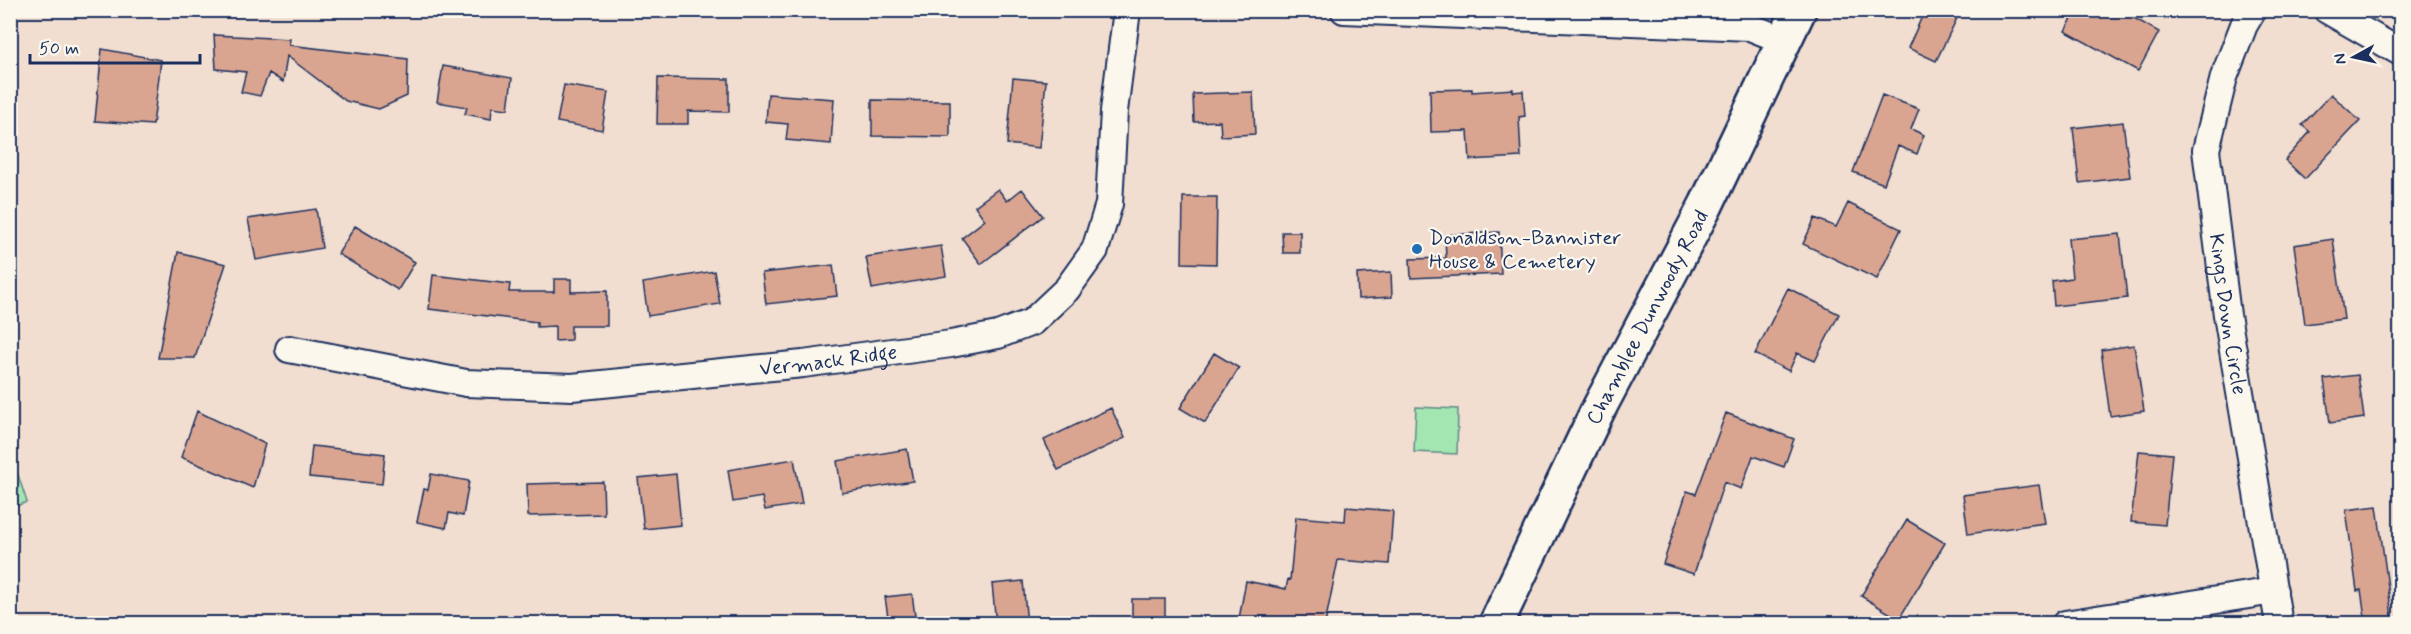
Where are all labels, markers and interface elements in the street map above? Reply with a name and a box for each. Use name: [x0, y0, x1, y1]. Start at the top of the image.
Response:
scale bar: [30, 27, 200, 65]
north arrow: [2324, 27, 2384, 87]
text: 50 m: [39, 37, 79, 61]
text: N: [2329, 52, 2352, 66]
street label: Chamblee Dunwoody Road: [1580, 205, 1716, 430]
place label: Donaldson-Bannister House & Cemetery: [1429, 224, 1622, 276]
street label: Kings Down Circle: [2202, 232, 2253, 397]
marker: Donaldson-Bannister House & Cemetery: [1410, 242, 1424, 256]
street label: Vermack Ridge: [758, 338, 899, 383]

